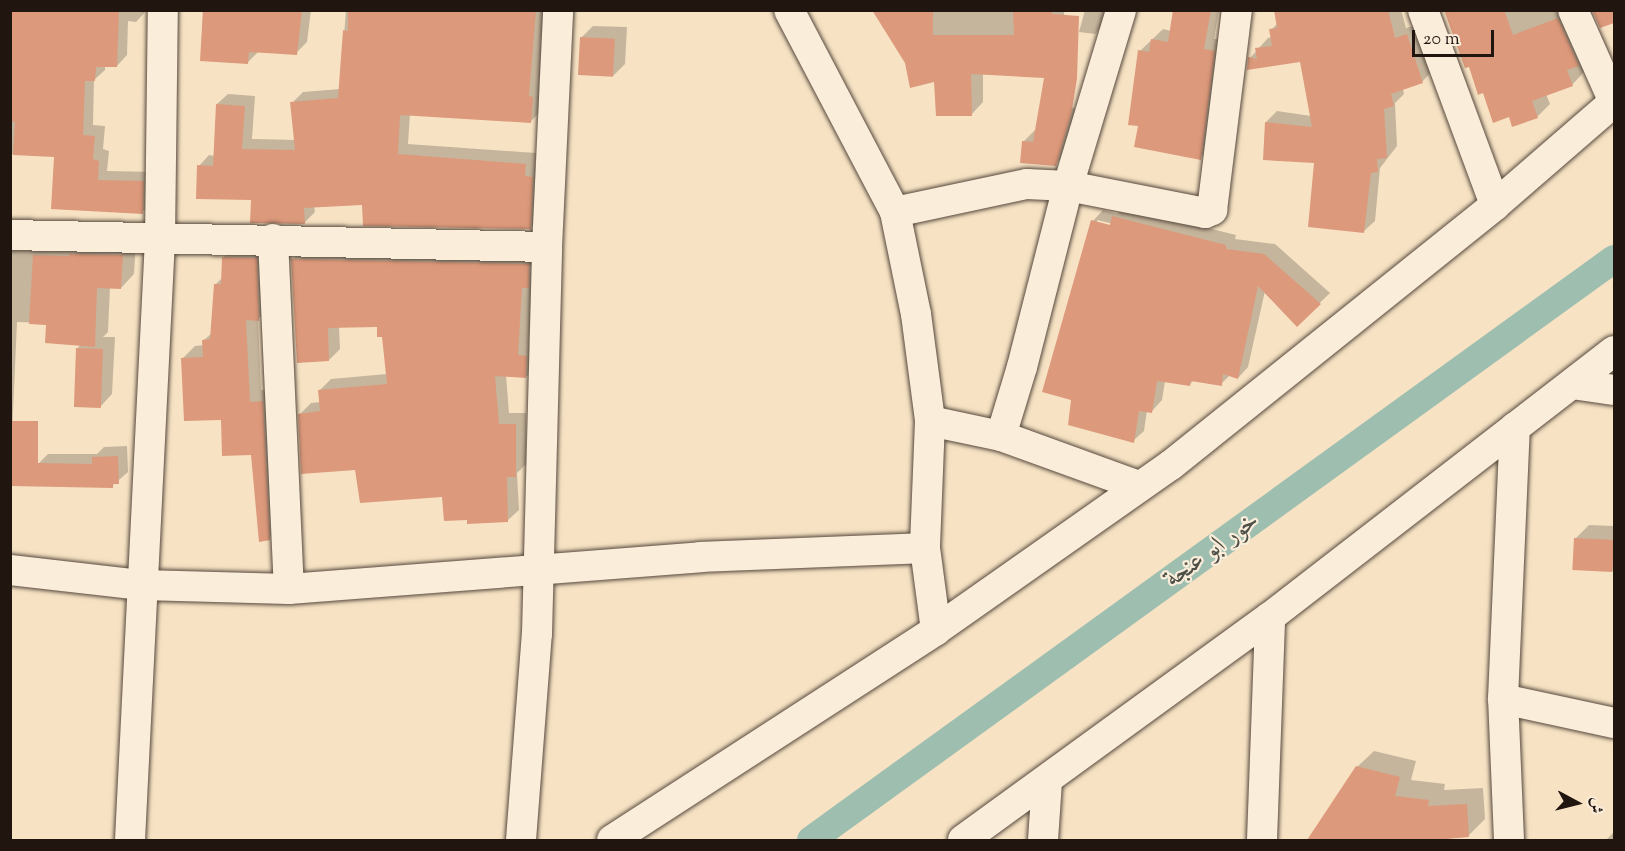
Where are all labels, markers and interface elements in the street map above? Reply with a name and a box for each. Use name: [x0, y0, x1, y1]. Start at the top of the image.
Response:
scale bar: [1415, 18, 1498, 56]
text: 20 m: [1423, 27, 1460, 53]
water label: خور ابو عنجة: [1160, 505, 1266, 595]
north arrow: [1547, 773, 1607, 833]
text: ش: [1583, 796, 1608, 815]

